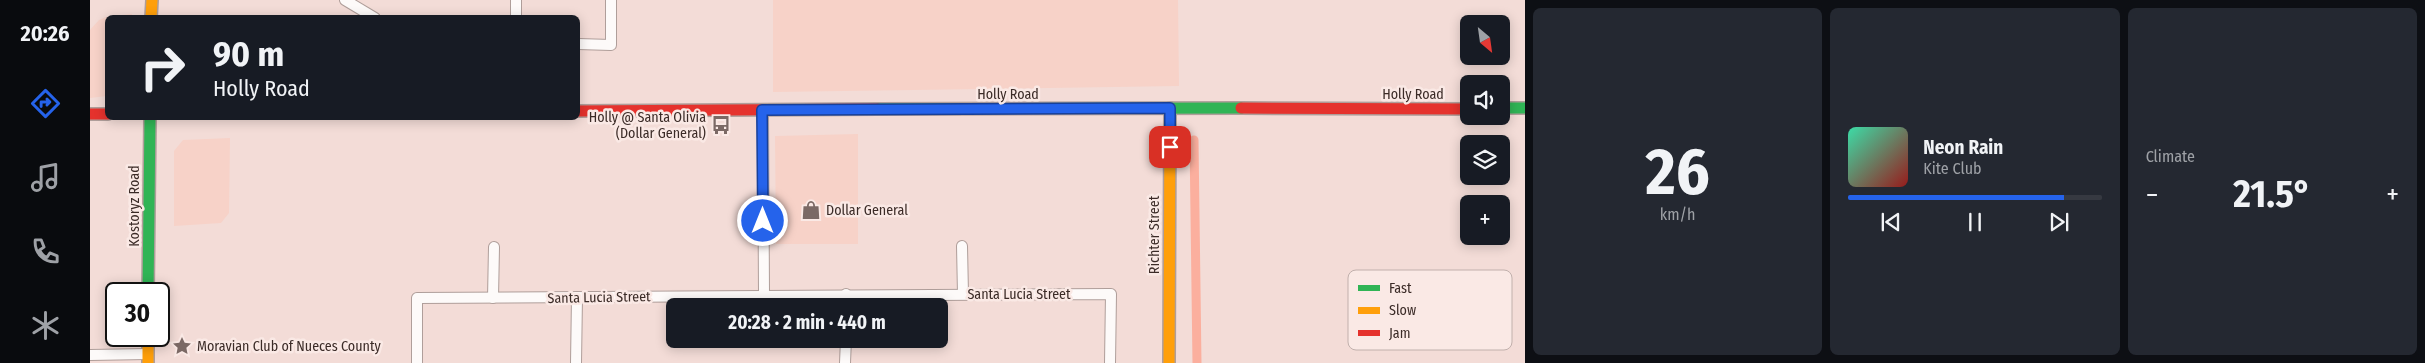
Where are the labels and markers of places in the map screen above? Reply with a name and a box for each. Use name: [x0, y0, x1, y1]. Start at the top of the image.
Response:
place label: Holly @ Santa Olivia (Dollar General): [589, 109, 706, 142]
bus stop icon: Holly @ Santa Olivia (Dollar General): [710, 114, 732, 136]
pin: [1149, 126, 1191, 168]
shop icon: Dollar General: [800, 199, 822, 221]
place label: Dollar General: [826, 202, 908, 219]
place icon: Moravian Club of Nueces County: [171, 335, 193, 357]
place label: Moravian Club of Nueces County: [197, 338, 381, 355]

